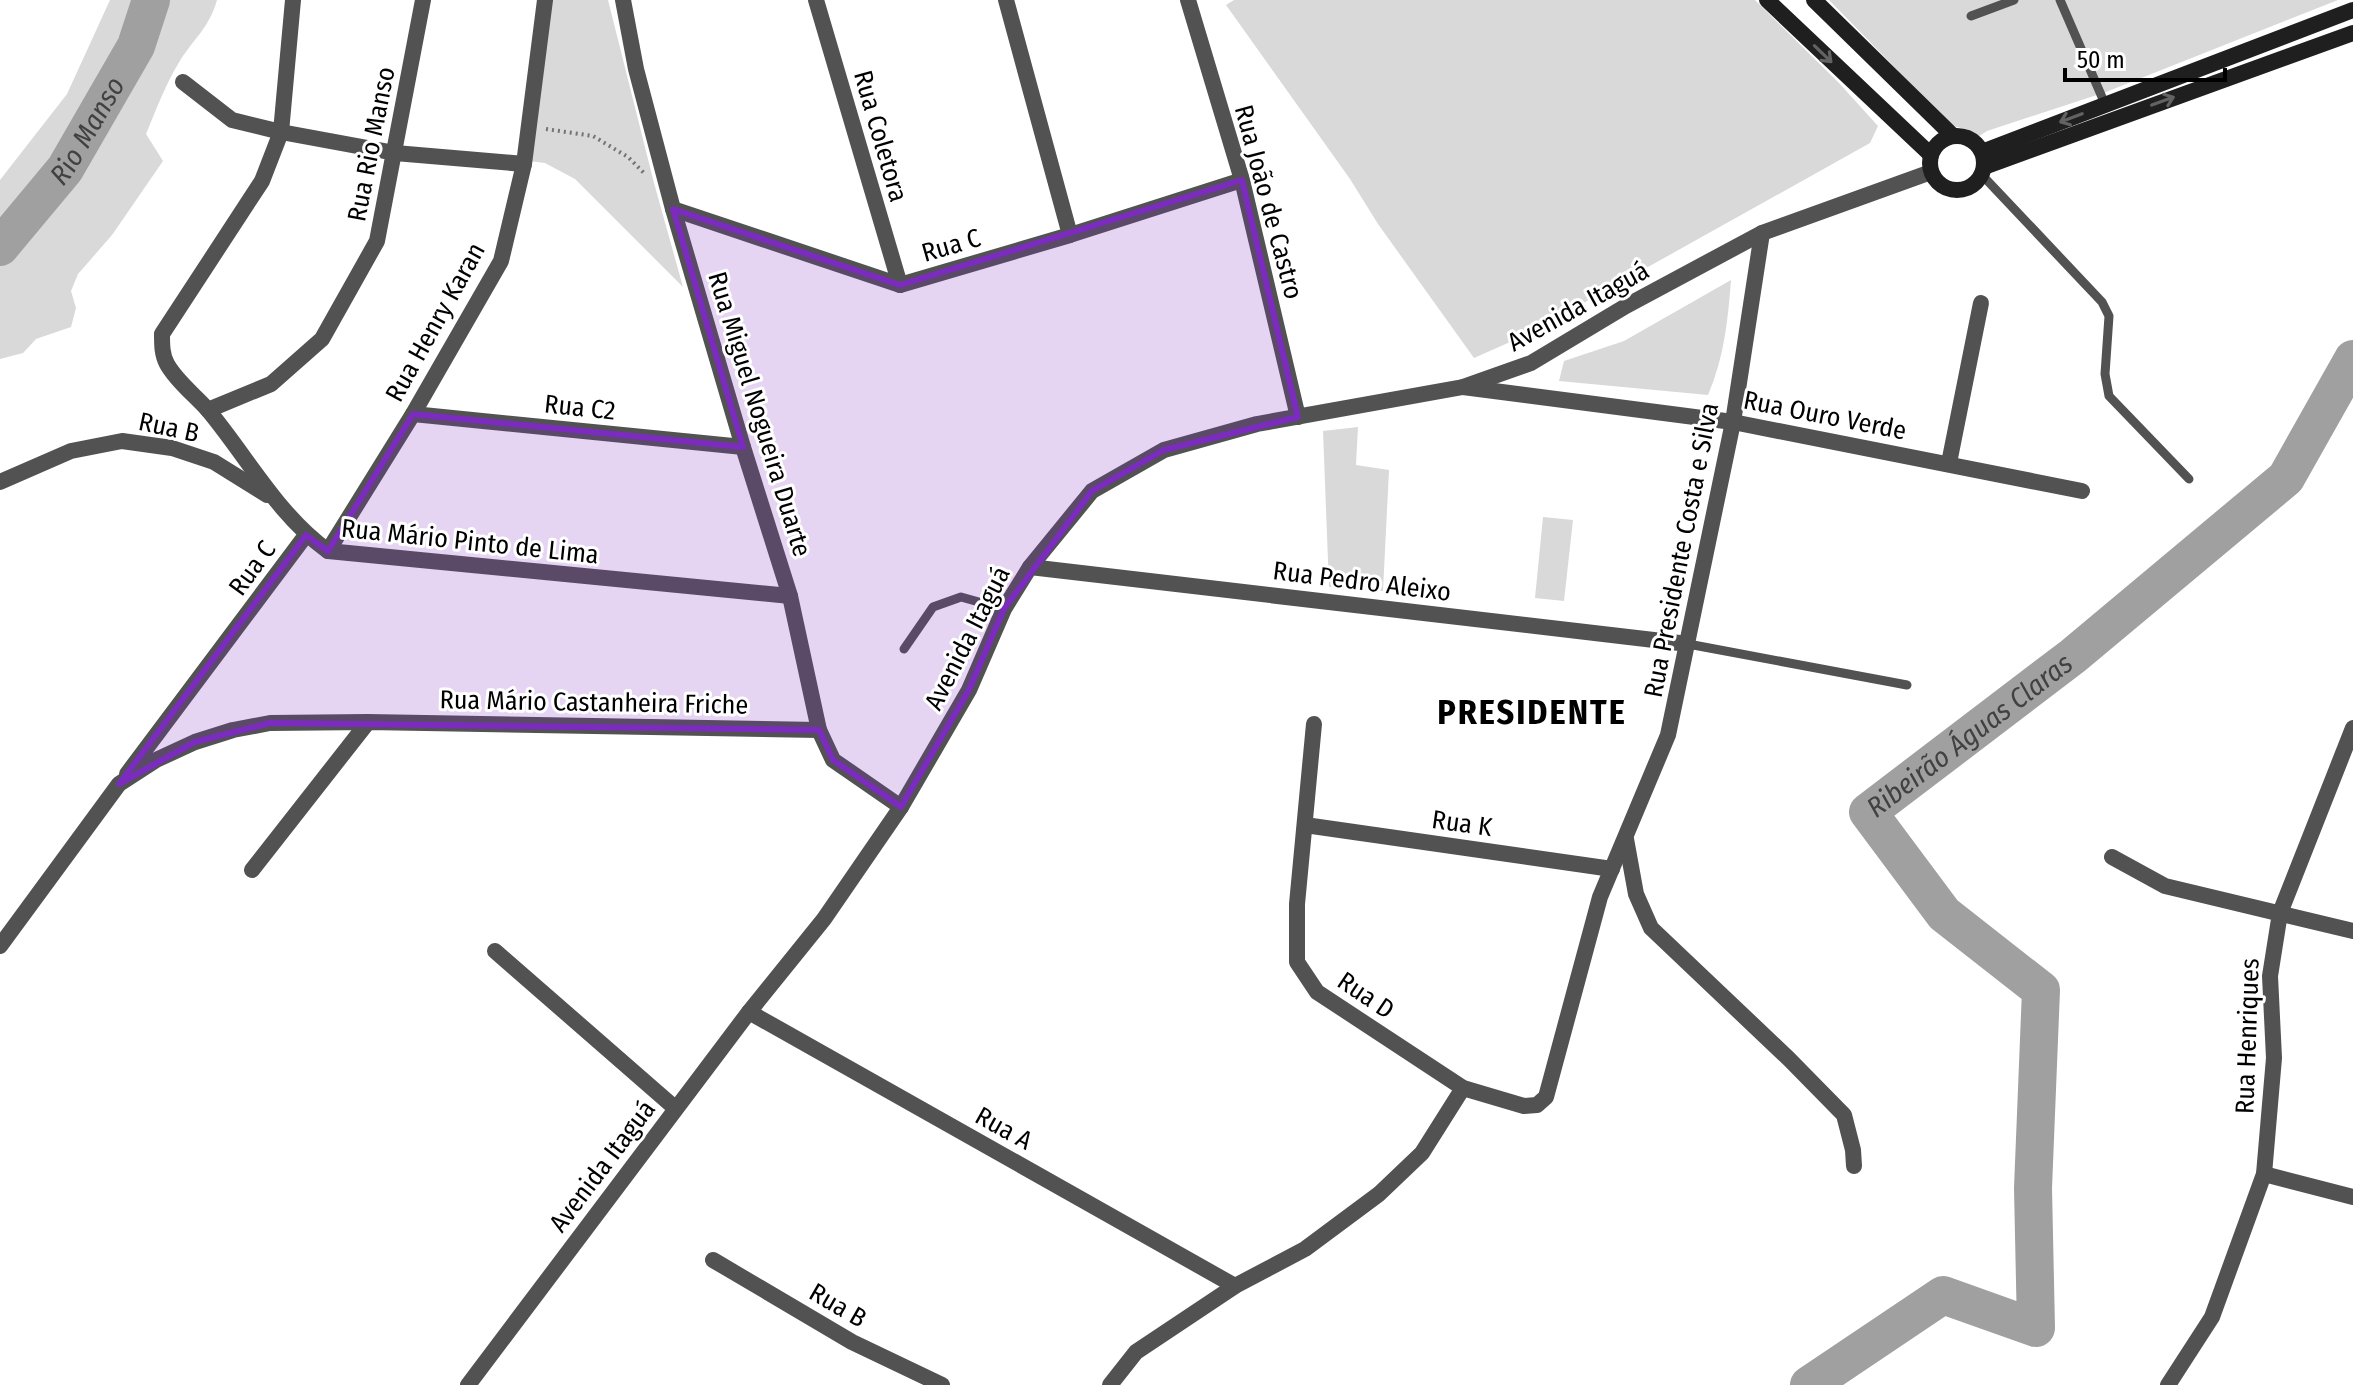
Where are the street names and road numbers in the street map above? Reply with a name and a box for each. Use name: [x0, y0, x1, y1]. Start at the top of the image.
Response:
street label: Rua Rio Manso: [341, 64, 402, 224]
street label: Rua Coletora: [847, 67, 914, 205]
street label: Rua João de Castro: [1228, 102, 1309, 303]
street label: Rua C: [918, 222, 984, 269]
street label: Rua Henry Karan: [379, 237, 492, 407]
street label: Avenida Itaguá: [1502, 255, 1654, 358]
street label: Rua Miguel Nogueira Duarte: [701, 268, 818, 560]
street label: Rua Ouro Verde: [1741, 385, 1909, 446]
street label: Rua C2: [543, 388, 617, 427]
street label: Rua Presidente Costa e Silva: [1638, 400, 1725, 700]
street label: Rua B: [136, 406, 202, 449]
street label: Rua Mário Pinto de Lima: [340, 513, 600, 570]
street label: Rua C: [222, 535, 283, 602]
street label: Rua Pedro Aleixo: [1271, 555, 1453, 608]
street label: Avenida Itaguá: [918, 561, 1017, 715]
street label: Rua Mário Castanheira Friche: [439, 684, 749, 721]
street label: Rua K: [1430, 804, 1494, 843]
street label: Rua Henriques: [2229, 958, 2266, 1115]
street label: Rua D: [1331, 965, 1400, 1026]
street label: Avenida Itaguá: [543, 1094, 662, 1238]
street label: Rua A: [970, 1100, 1038, 1157]
street label: Rua B: [804, 1277, 872, 1334]

